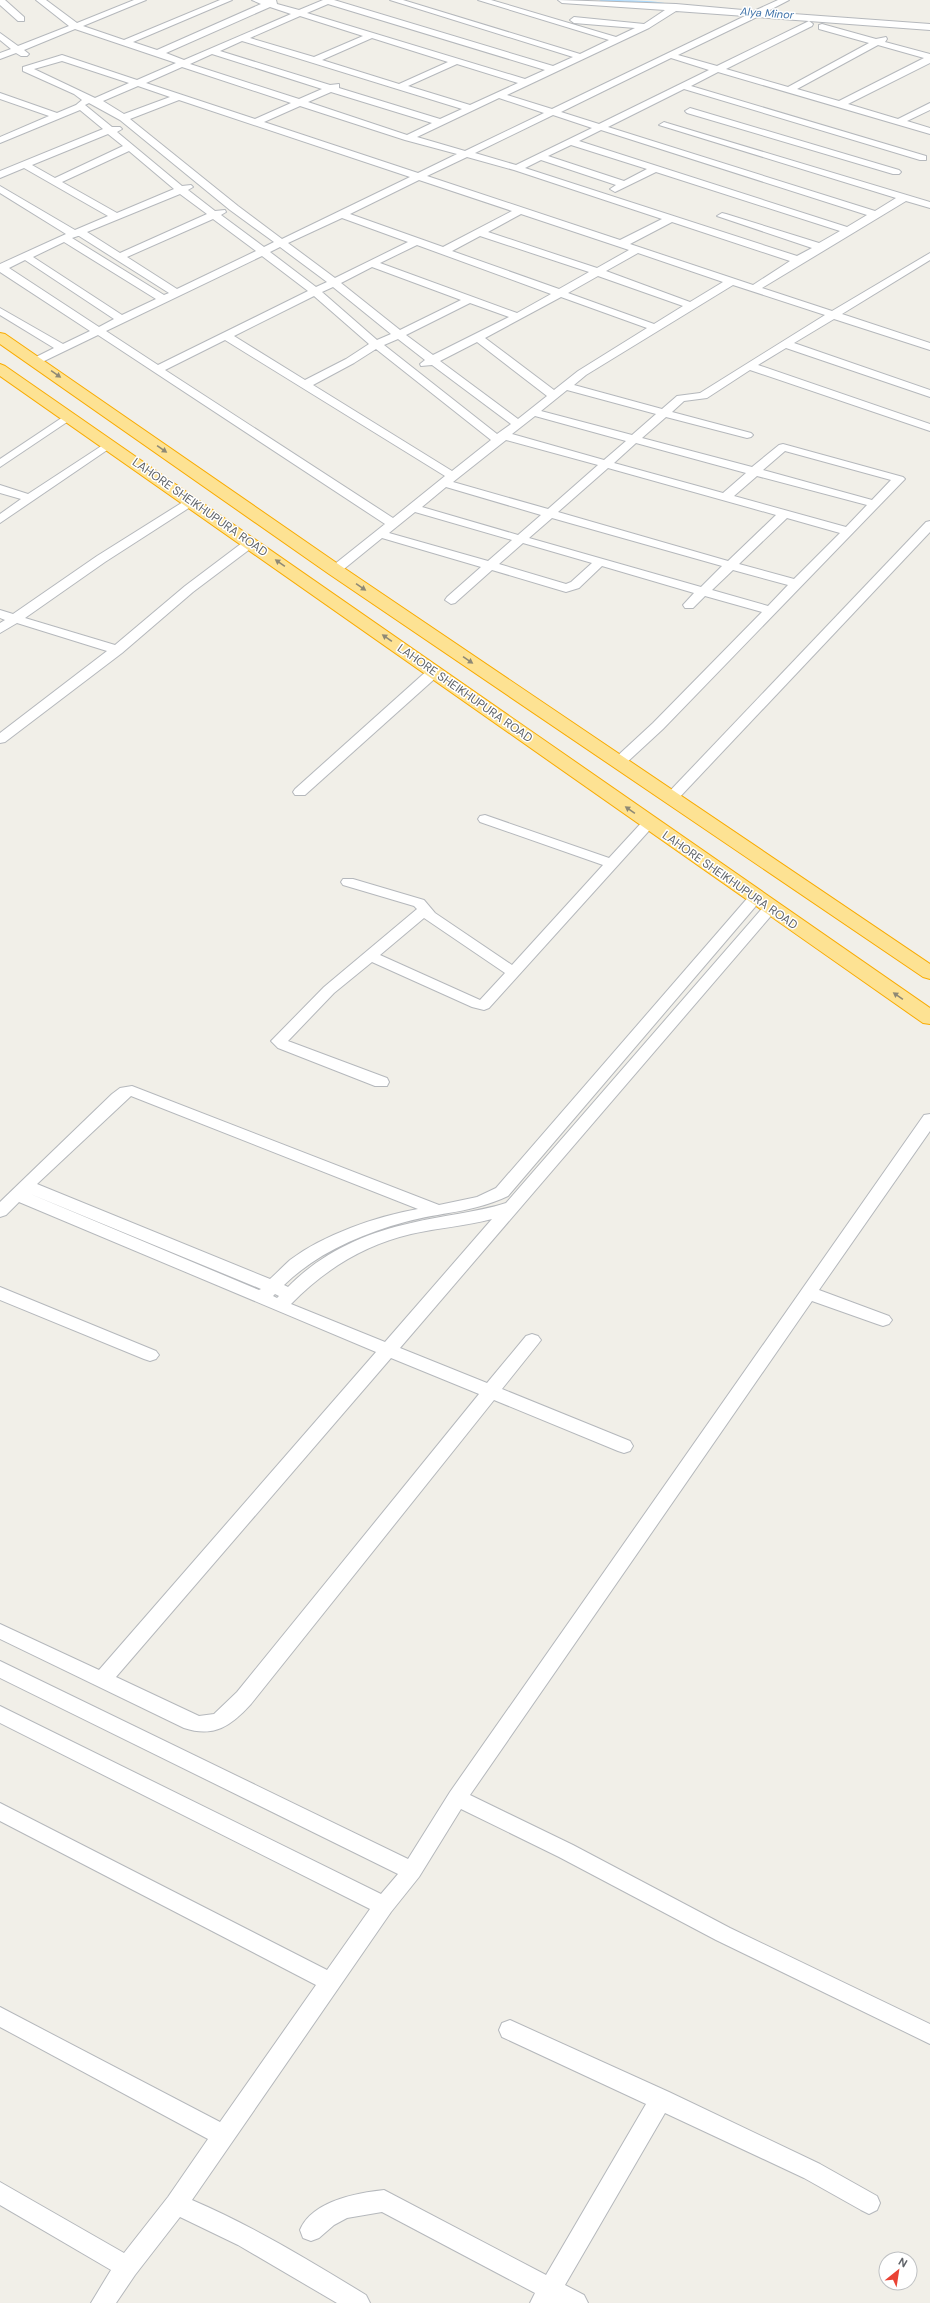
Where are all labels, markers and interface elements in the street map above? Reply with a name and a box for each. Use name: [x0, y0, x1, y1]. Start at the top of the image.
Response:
water label: Alya Minor: [739, 4, 795, 22]
one-way arrow: [51, 370, 61, 378]
one-way arrow: [157, 445, 168, 453]
street label: LAHORE SHEIKHUPURA ROAD: [129, 454, 271, 560]
one-way arrow: [275, 559, 286, 567]
one-way arrow: [356, 583, 366, 591]
one-way arrow: [382, 634, 392, 642]
street label: LAHORE SHEIKHUPURA ROAD: [394, 640, 536, 746]
one-way arrow: [463, 656, 474, 664]
one-way arrow: [625, 806, 635, 814]
street label: LAHORE SHEIKHUPURA ROAD: [659, 827, 801, 933]
one-way arrow: [893, 992, 903, 1000]
north arrow: [878, 2251, 918, 2291]
text: N: [896, 2254, 910, 2270]

